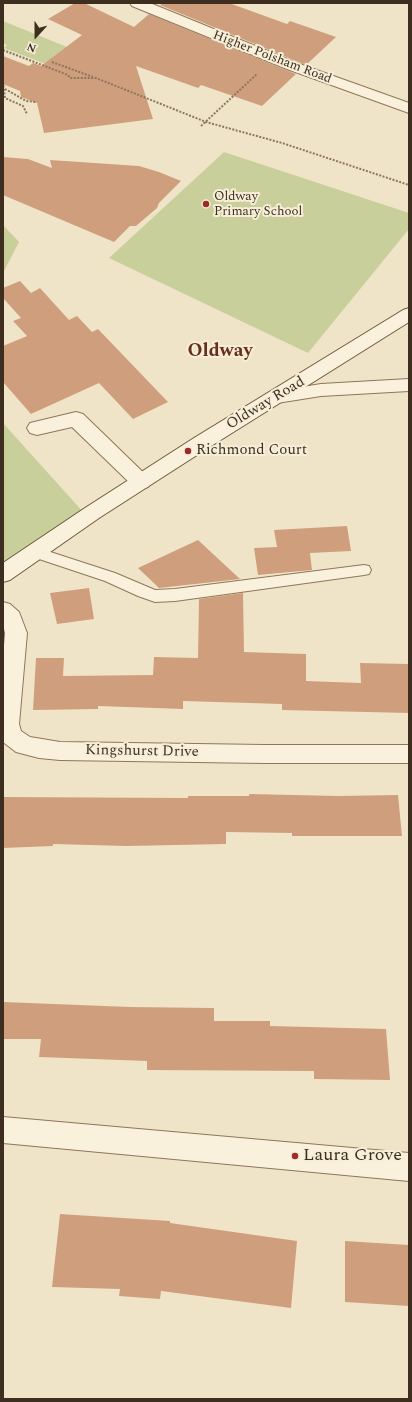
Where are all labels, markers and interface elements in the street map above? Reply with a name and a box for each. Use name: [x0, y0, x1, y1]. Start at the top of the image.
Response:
north arrow: [16, 16, 56, 56]
street label: Higher Polsham Road: [210, 28, 334, 88]
text: N: [24, 38, 39, 57]
place label: Oldway Primary School: [214, 189, 302, 220]
marker: Oldway Primary School: [201, 199, 211, 209]
district label: Oldway: [188, 341, 252, 363]
street label: Oldway Road: [224, 374, 308, 434]
place label: Richmond Court: [196, 442, 307, 460]
marker: Richmond Court: [183, 446, 193, 456]
street label: Kingshurst Drive: [85, 742, 199, 762]
place label: Laura Grove: [303, 1145, 402, 1167]
marker: Laura Grove: [290, 1151, 300, 1161]

